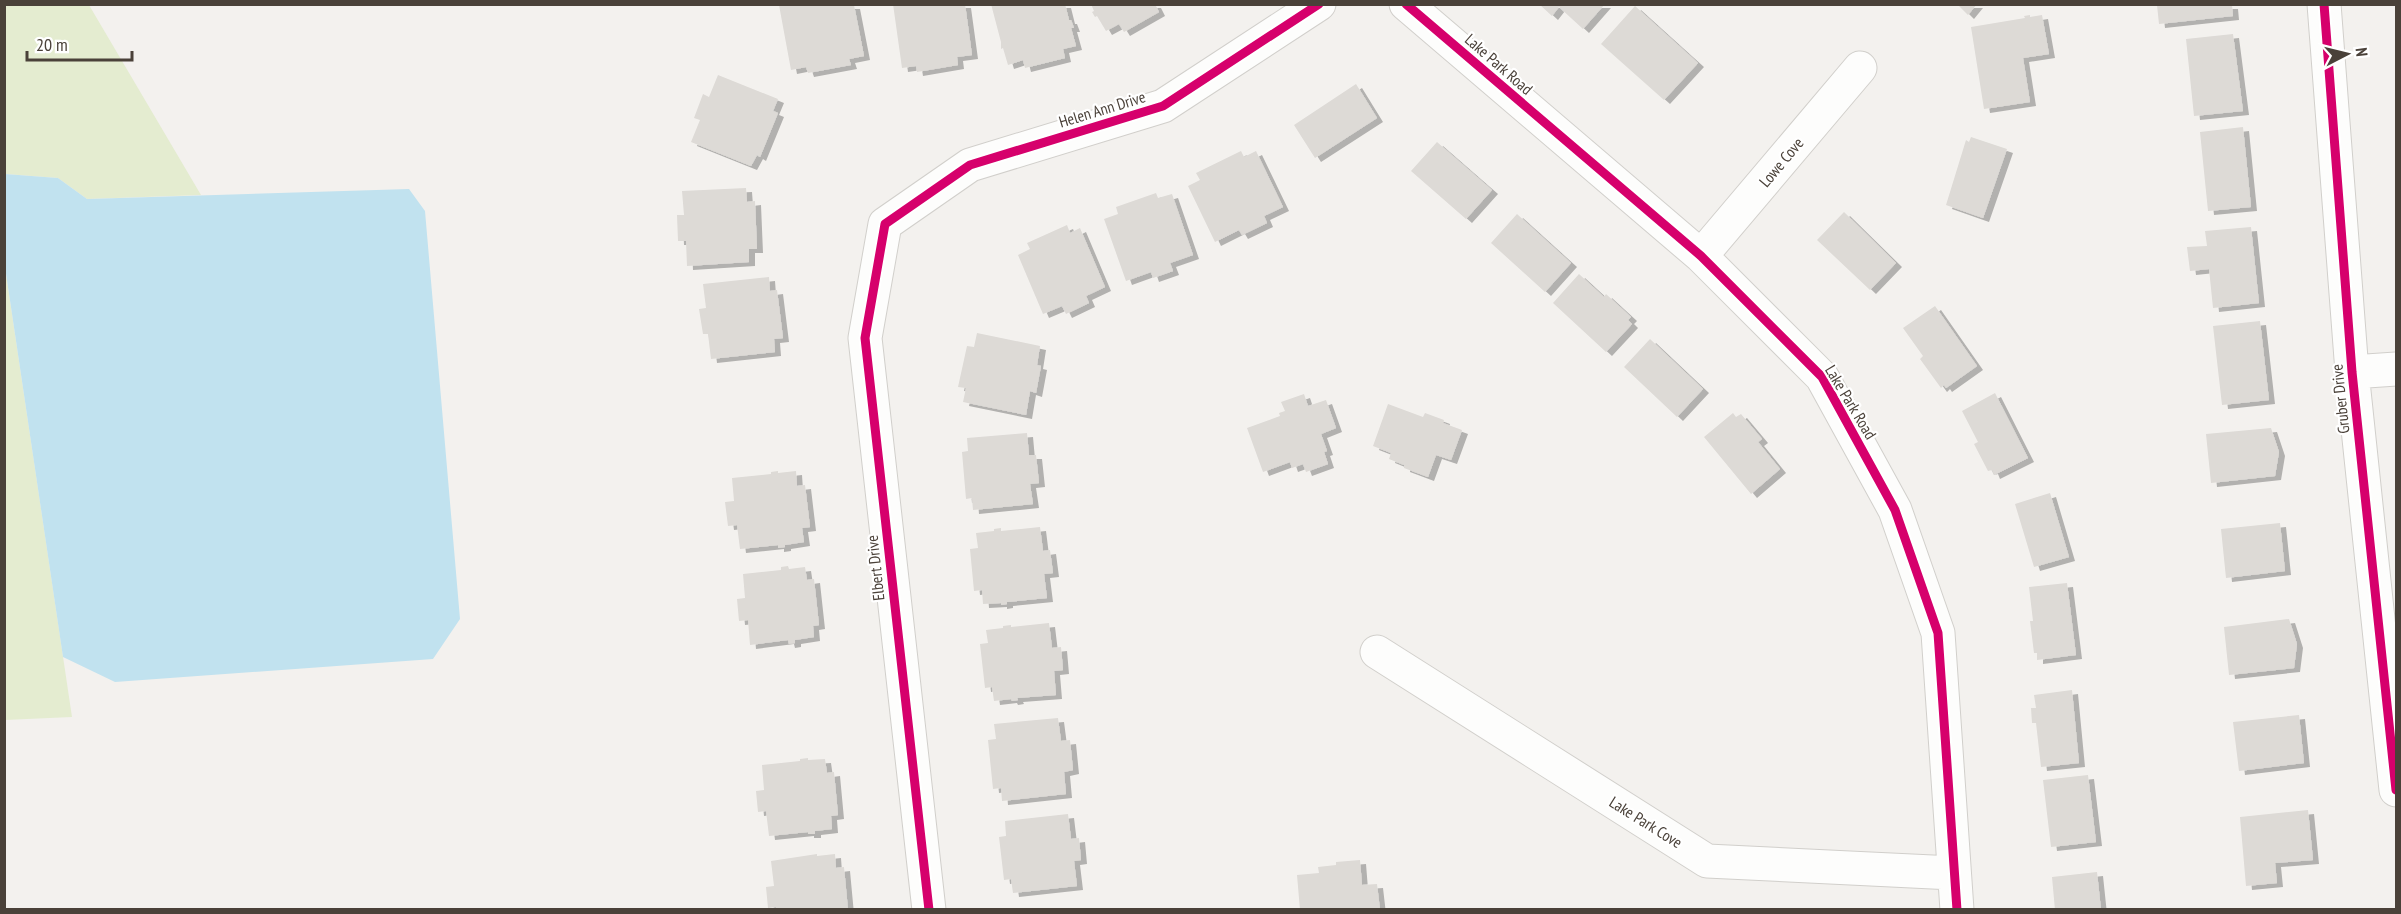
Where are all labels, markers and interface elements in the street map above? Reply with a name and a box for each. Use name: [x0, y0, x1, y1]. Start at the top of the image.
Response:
scale bar: [27, 24, 132, 62]
north arrow: [2317, 24, 2377, 84]
street label: Lake Park Road: [1461, 29, 1537, 99]
text: 20 m: [36, 33, 68, 56]
text: N: [2351, 47, 2372, 58]
street label: Helen Ann Drive: [1056, 86, 1148, 132]
street label: Lowe Cove: [1755, 133, 1807, 191]
street label: Lake Park Road: [1821, 361, 1881, 443]
street label: Gruber Drive: [2326, 363, 2354, 435]
street label: Elbert Drive: [862, 534, 888, 602]
street label: Lake Park Cove: [1606, 792, 1686, 852]

